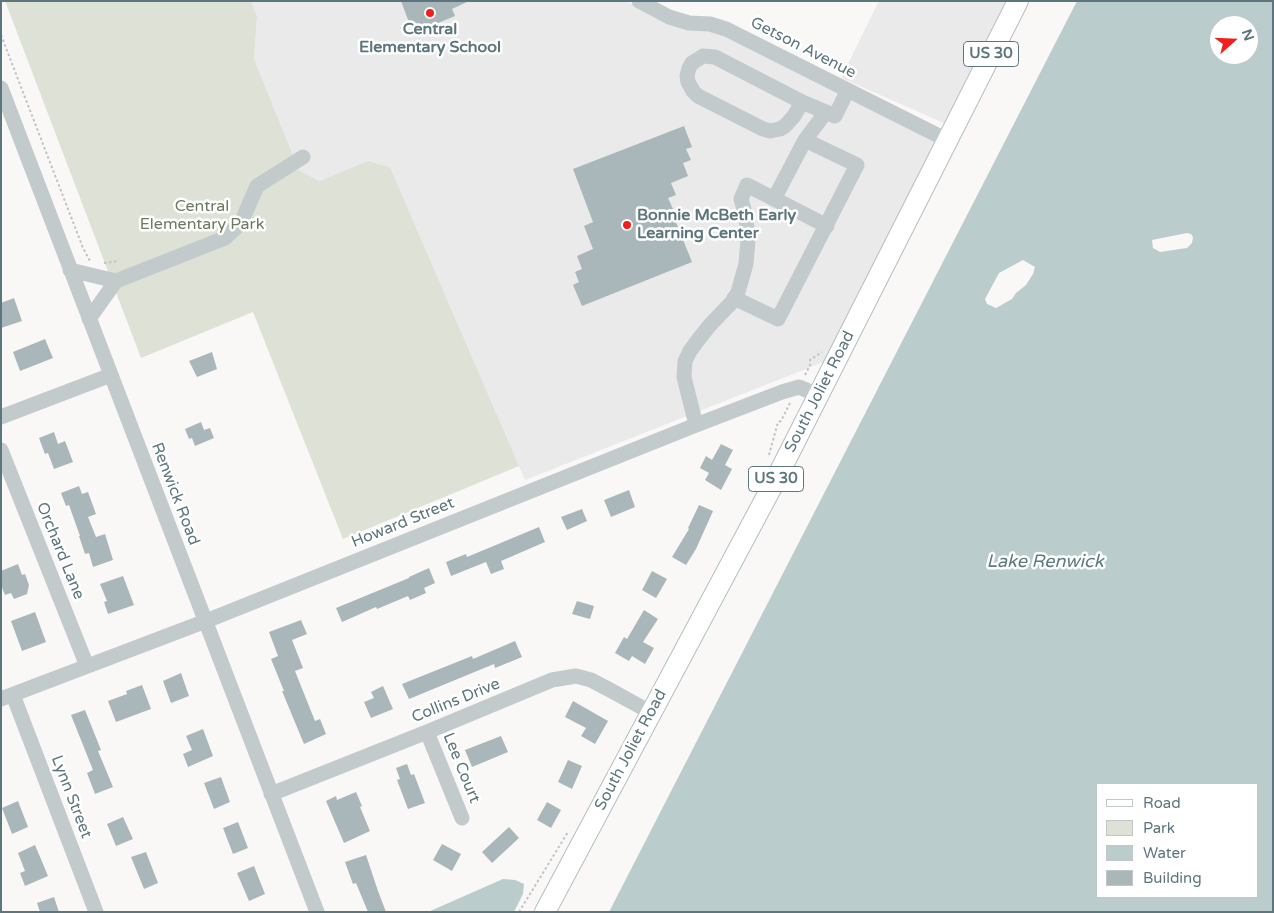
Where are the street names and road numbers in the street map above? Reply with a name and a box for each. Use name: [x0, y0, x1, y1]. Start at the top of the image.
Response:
street label: Getson Avenue: [747, 13, 859, 83]
road number: US 30: [964, 42, 1018, 66]
street label: South Joliet Road: [781, 328, 859, 456]
street label: Renwick Road: [147, 440, 203, 548]
road number: US 30: [748, 466, 804, 492]
street label: Howard Street: [349, 494, 457, 552]
street label: Orchard Lane: [32, 500, 88, 602]
street label: Collins Drive: [409, 675, 503, 727]
street label: South Joliet Road: [591, 686, 671, 814]
street label: Lee Court: [438, 730, 484, 806]
street label: Lynn Street: [46, 753, 96, 841]

